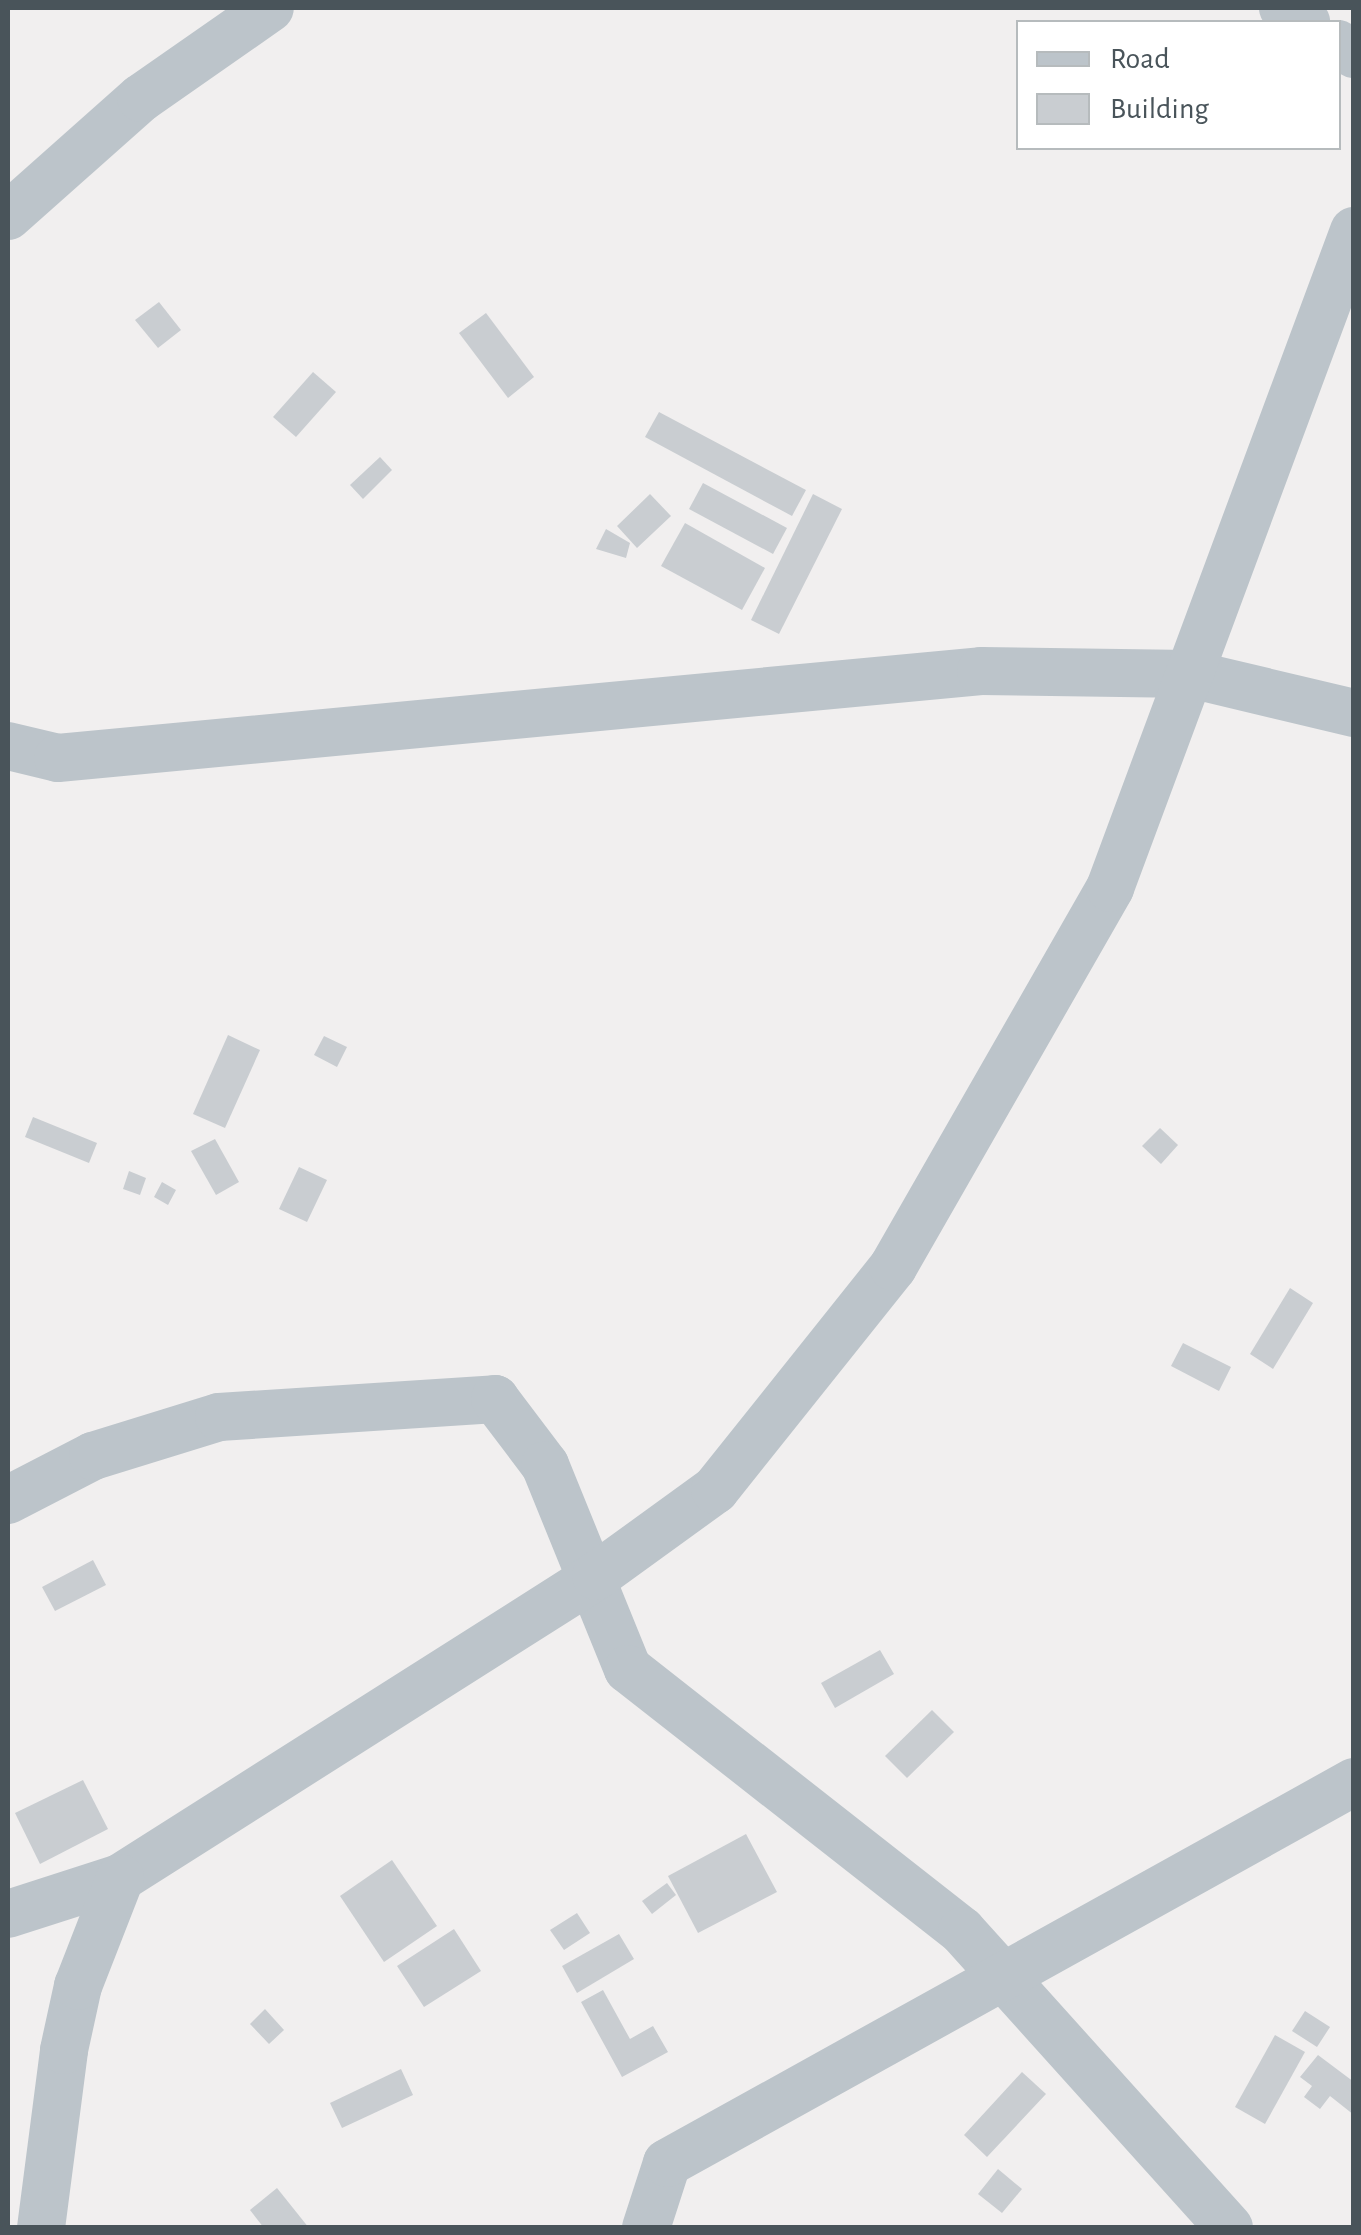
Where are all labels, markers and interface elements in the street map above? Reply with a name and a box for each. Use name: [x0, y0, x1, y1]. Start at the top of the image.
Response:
legend: [1016, 20, 1341, 150]
text: Road: [1110, 44, 1170, 74]
text: Building: [1110, 94, 1209, 124]

